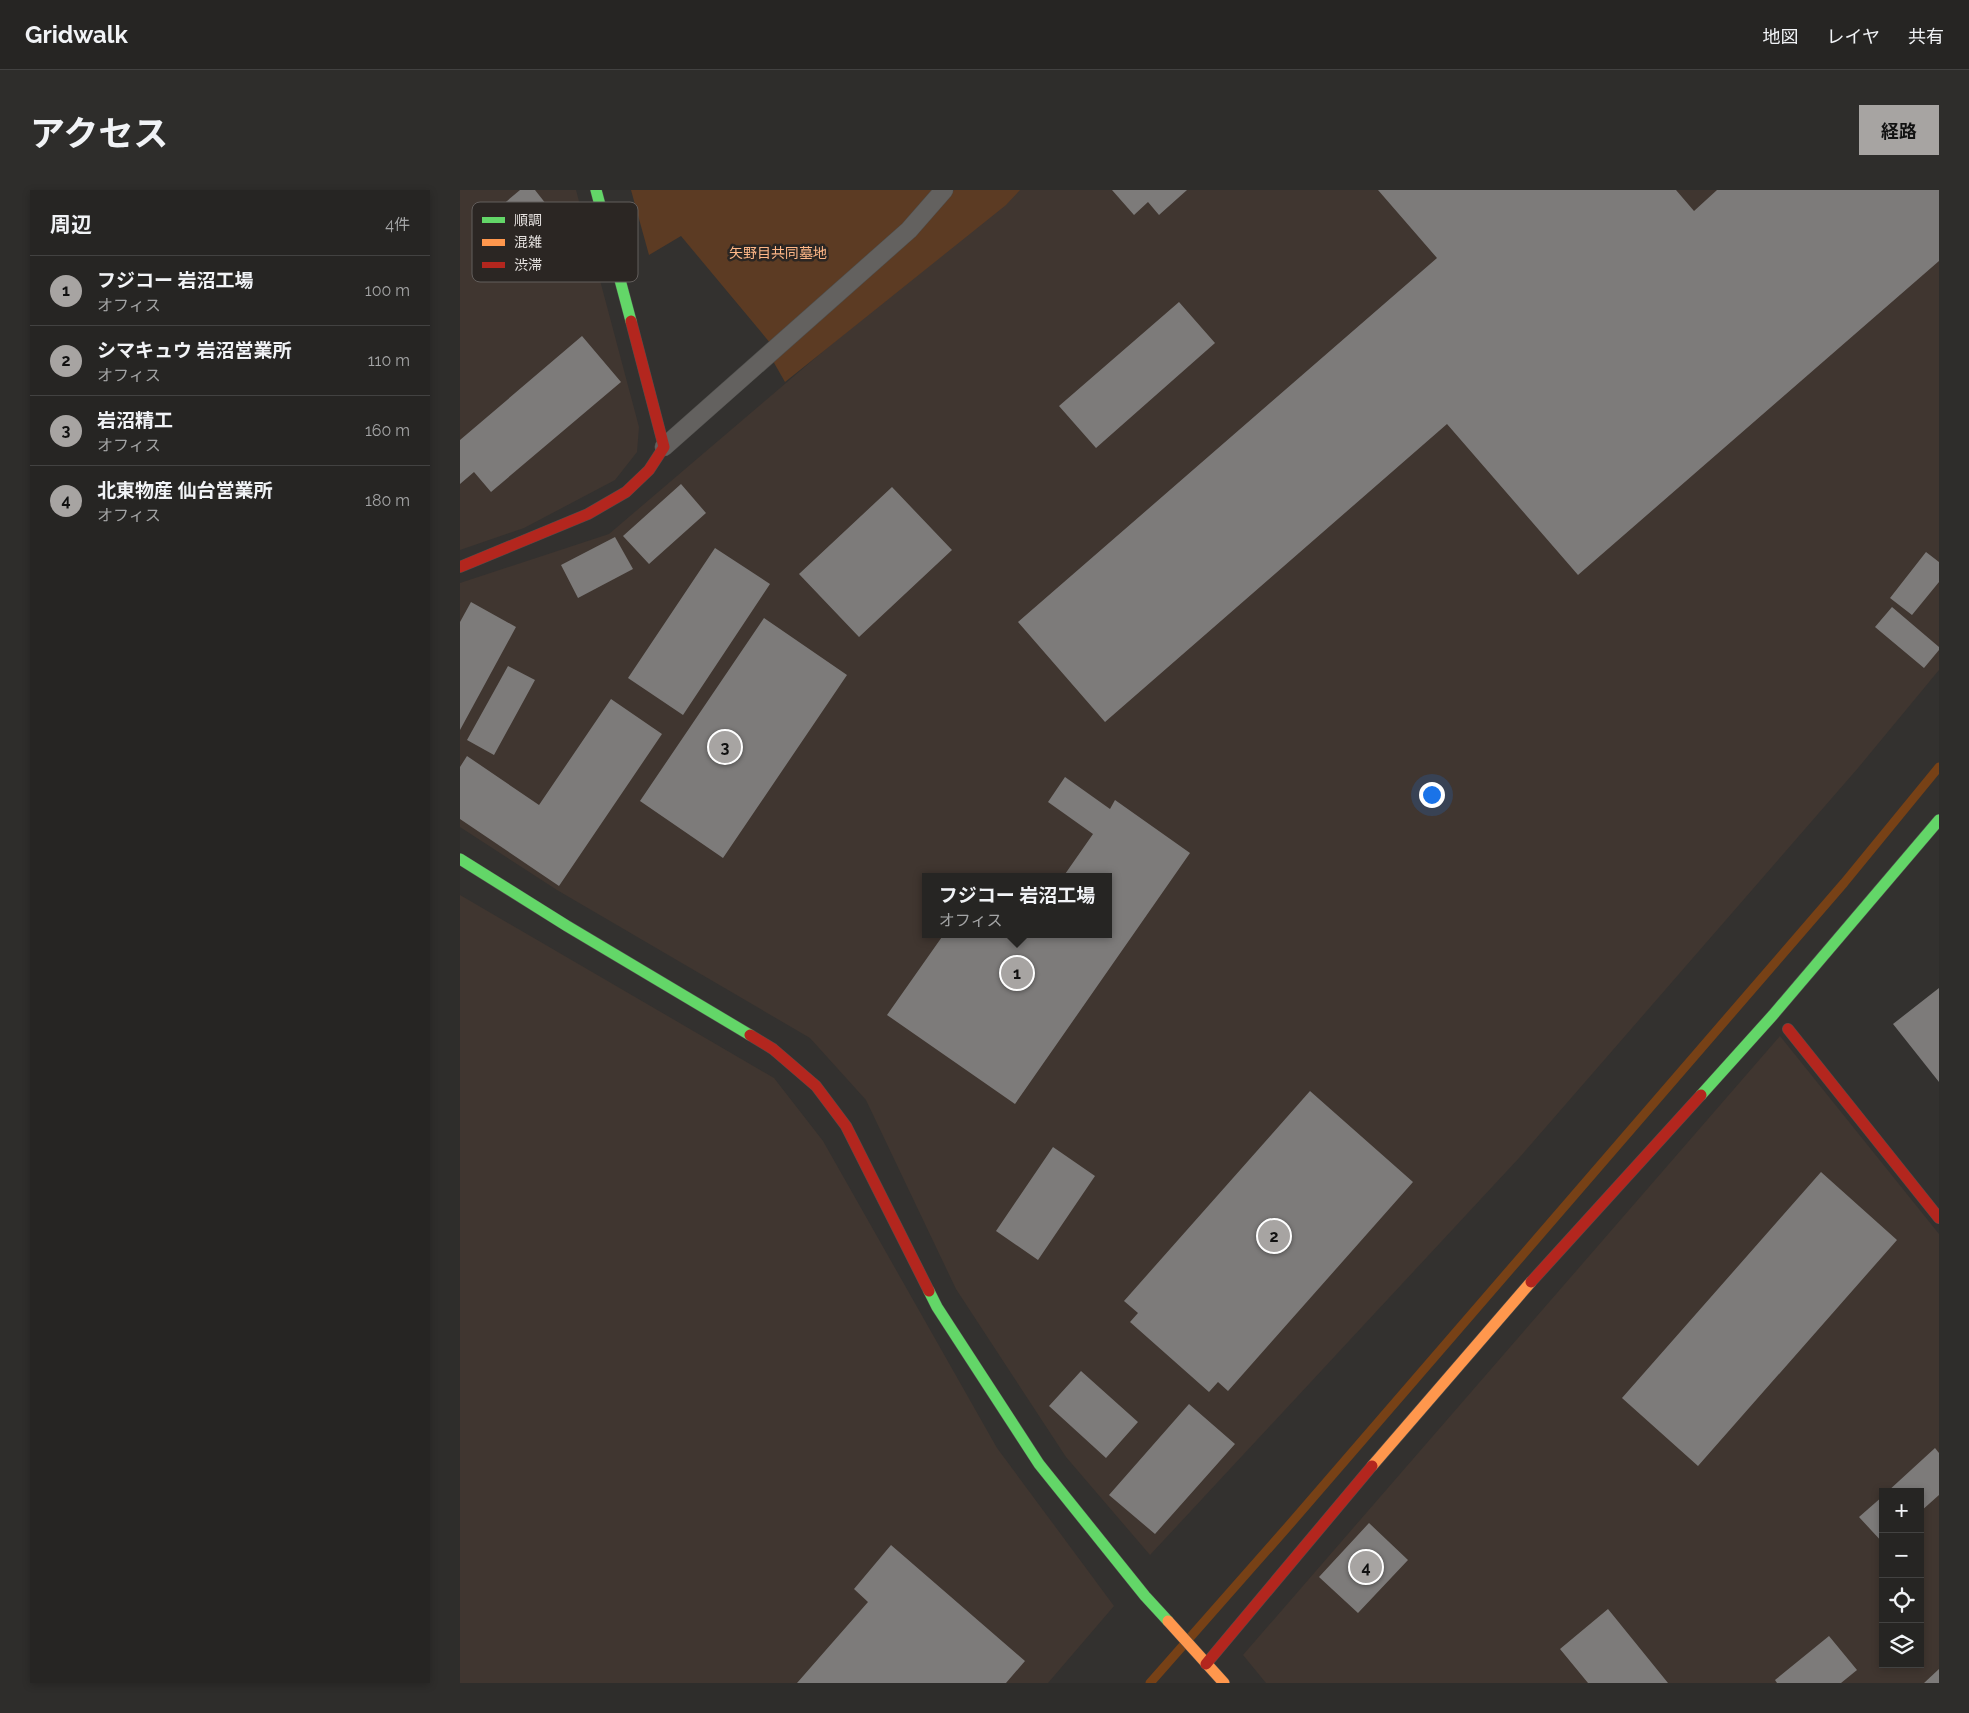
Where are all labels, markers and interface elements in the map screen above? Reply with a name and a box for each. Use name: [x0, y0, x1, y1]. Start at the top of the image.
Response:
text: Gridwalk: [25, 20, 128, 49]
text: 地図: [1763, 26, 1799, 47]
text: レイヤ: [1827, 26, 1880, 47]
text: 共有: [1908, 26, 1944, 47]
button: 経路: [1859, 105, 1939, 155]
text: アクセス: [30, 113, 168, 154]
legend: [472, 202, 638, 282]
text: 周辺: [50, 212, 92, 237]
text: 順調: [514, 212, 542, 228]
text: 4件: [385, 215, 410, 234]
text: 混雑: [514, 234, 542, 250]
park label: 矢野目共同墓地: [729, 245, 827, 261]
text: 渋滞: [514, 257, 542, 273]
text: フジコー 岩沼工場: [97, 269, 254, 291]
text: 1: [62, 281, 70, 300]
text: 100 m: [365, 281, 410, 300]
text: オフィス: [97, 296, 161, 315]
text: シマキュウ 岩沼営業所: [97, 339, 292, 361]
text: 2: [61, 351, 71, 370]
text: 110 m: [368, 351, 410, 370]
text: オフィス: [97, 366, 161, 385]
text: 岩沼精工: [97, 409, 173, 431]
text: 3: [62, 421, 70, 440]
text: 160 m: [365, 421, 410, 440]
text: オフィス: [97, 436, 161, 455]
text: 北東物産 仙台営業所: [97, 479, 273, 501]
text: 4: [61, 491, 71, 510]
text: 180 m: [365, 491, 410, 510]
text: オフィス: [97, 506, 161, 525]
pin: 3: [709, 728, 741, 766]
your location: [1419, 782, 1445, 808]
popup: [922, 873, 1112, 938]
text: フジコー 岩沼工場: [939, 884, 1095, 906]
text: オフィス: [939, 911, 1002, 930]
pin: 1: [1001, 954, 1033, 992]
pin: 2: [1258, 1217, 1290, 1255]
map controls: [1879, 1488, 1924, 1668]
button: +: [1879, 1488, 1924, 1533]
button: −: [1879, 1533, 1924, 1578]
pin: 4: [1350, 1548, 1382, 1586]
button: locate: [1879, 1578, 1924, 1623]
button: layers: [1879, 1623, 1924, 1668]

